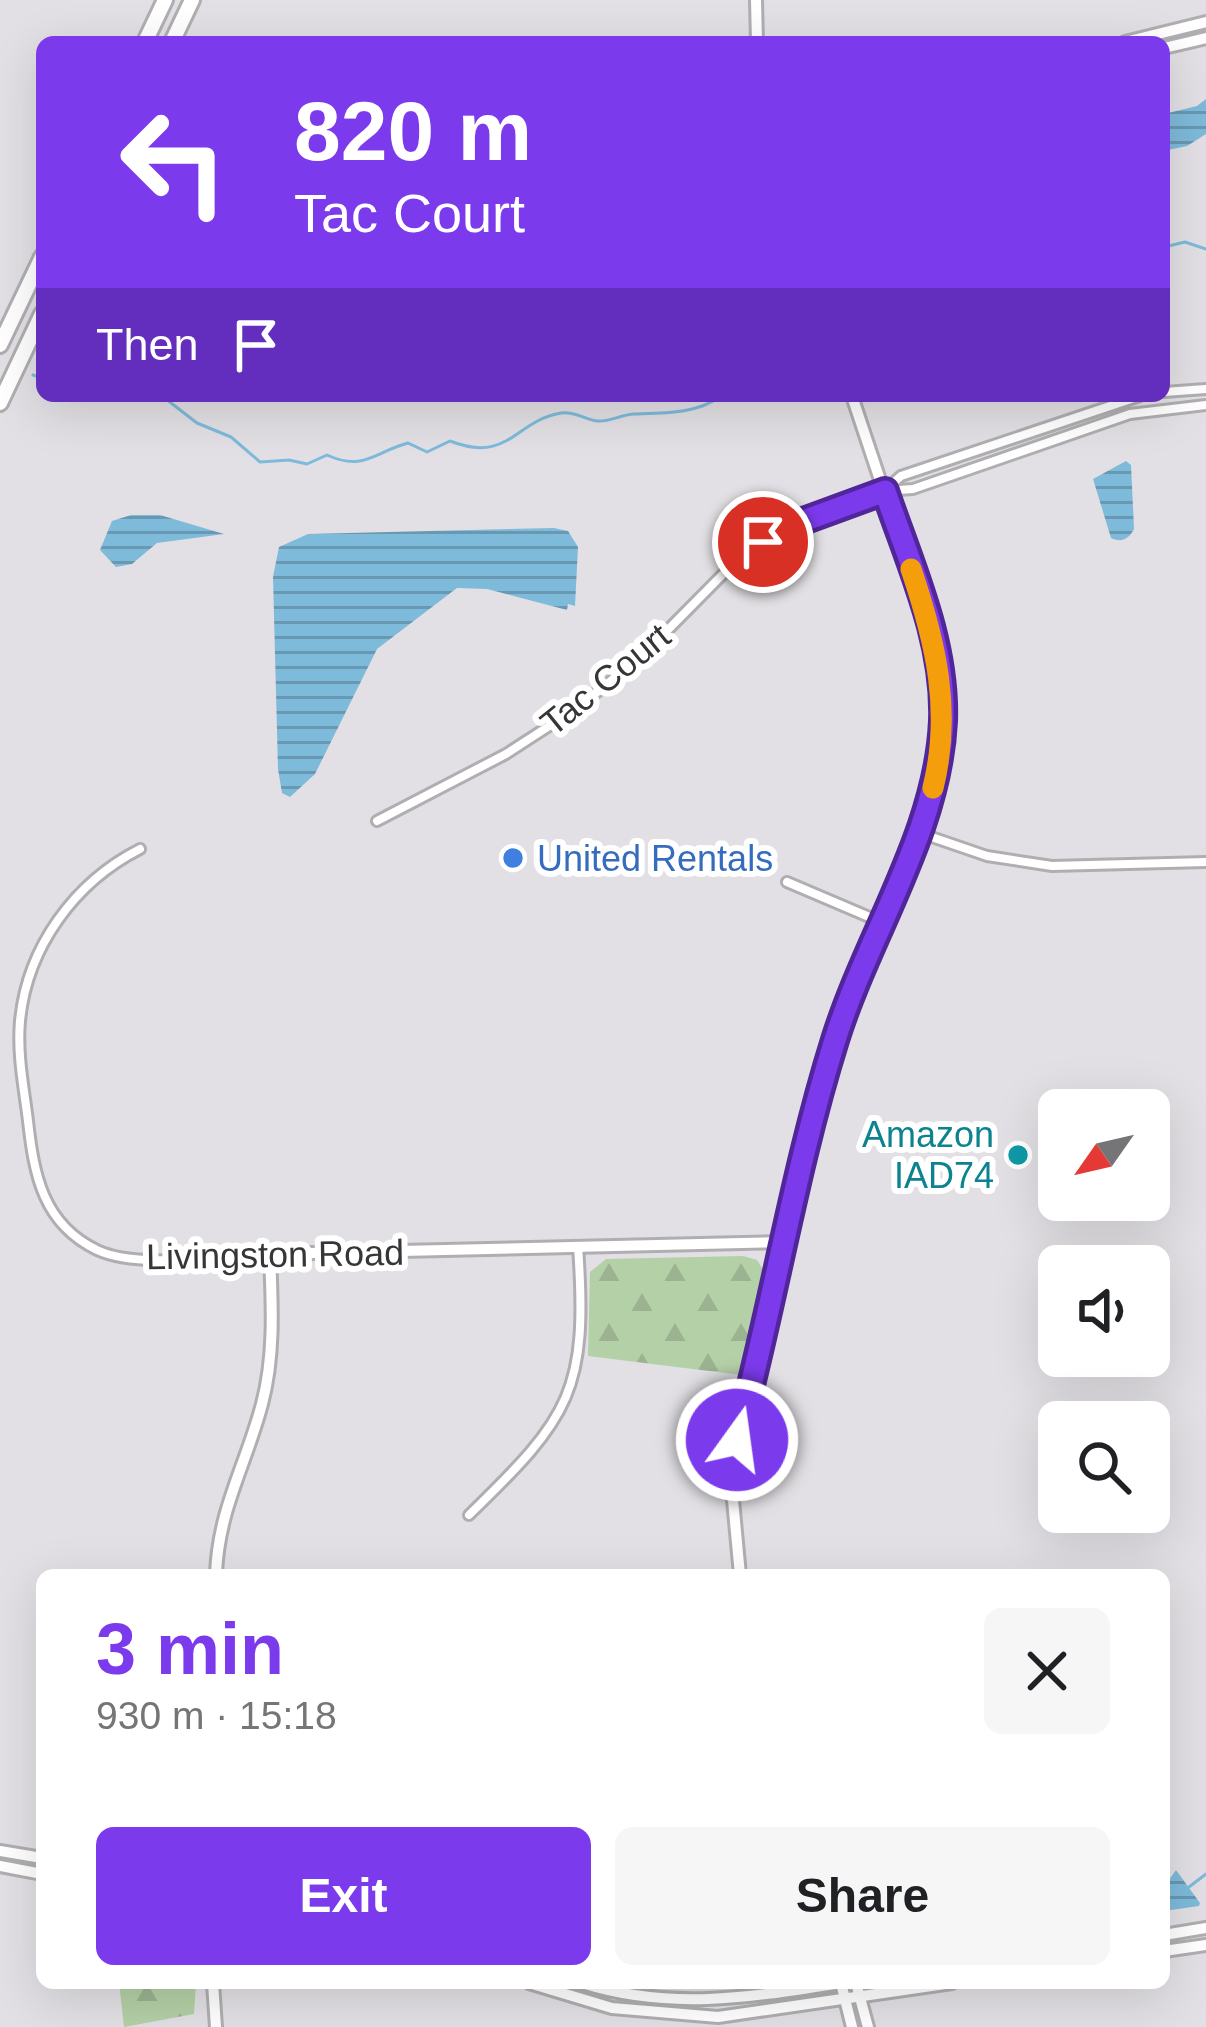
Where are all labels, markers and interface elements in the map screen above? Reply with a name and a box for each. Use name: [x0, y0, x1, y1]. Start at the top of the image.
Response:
icon: left: [96, 84, 252, 240]
text: 820 m: [294, 84, 532, 178]
text: Tac Court: [294, 183, 525, 243]
icon: arrive: [223, 312, 289, 378]
text: Then: [96, 319, 199, 370]
pin: [712, 491, 814, 593]
icon: arrive: [730, 509, 796, 575]
street label: Tac Court: [533, 615, 678, 744]
place label: United Rentals: [537, 838, 773, 879]
marker: United Rentals: [500, 845, 526, 871]
north arrow: [1038, 1089, 1170, 1221]
map controls: [1038, 1089, 1170, 1533]
place label: Amazon IAD74: [862, 1114, 994, 1196]
marker: Amazon IAD74: [1005, 1142, 1031, 1168]
street label: Livingston Road: [146, 1232, 404, 1277]
button: sound: [1038, 1245, 1170, 1377]
position arrow: [674, 1377, 800, 1503]
button: search: [1038, 1401, 1170, 1533]
button: close: [984, 1608, 1110, 1734]
text: 3 min: [96, 1609, 284, 1689]
text: 930 m · 15:18: [96, 1694, 337, 1737]
button: Exit: [96, 1827, 591, 1965]
button: Share: [615, 1827, 1110, 1965]

